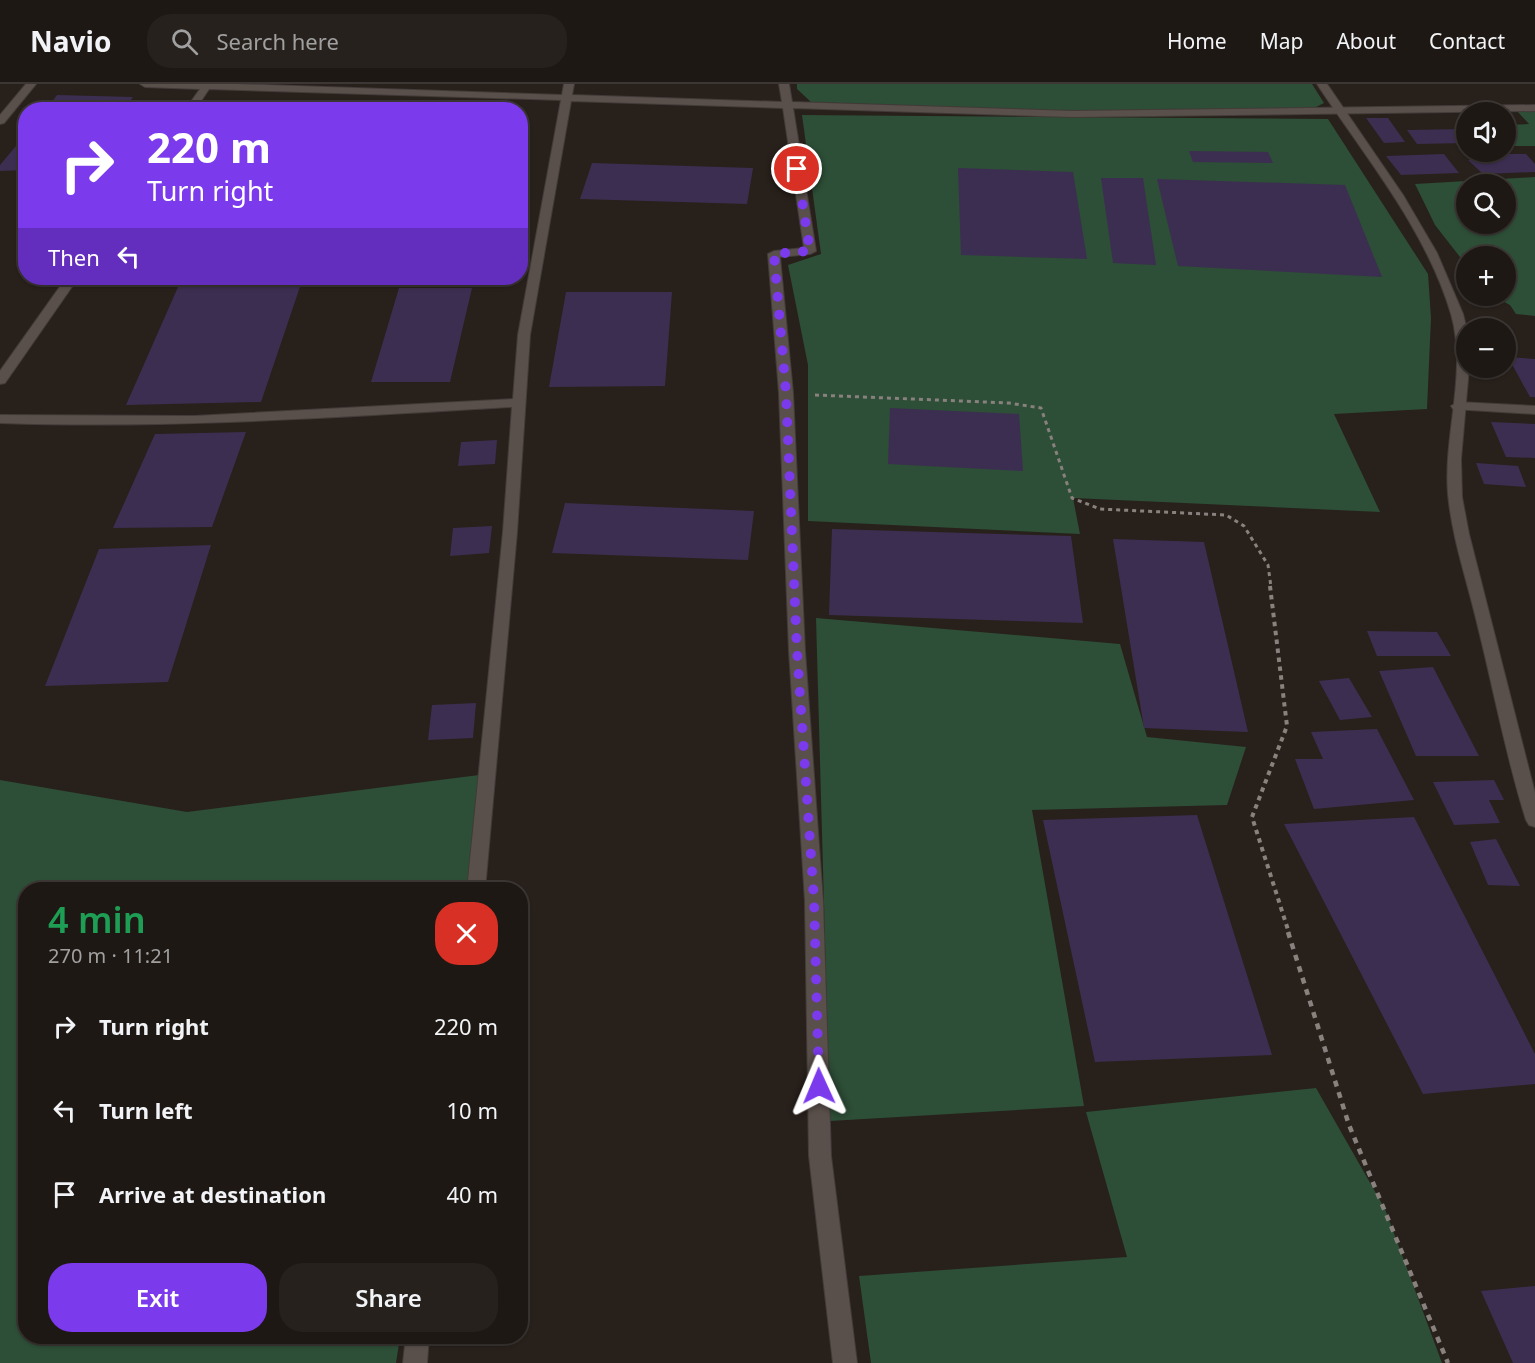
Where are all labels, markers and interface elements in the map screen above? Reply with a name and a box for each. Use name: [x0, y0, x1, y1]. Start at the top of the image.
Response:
search box: [147, 14, 567, 68]
text: Navio: [30, 22, 111, 60]
icon: search: [168, 25, 201, 58]
text: Search here: [216, 26, 339, 56]
text: Home: [1167, 27, 1227, 55]
text: Map: [1260, 27, 1303, 55]
text: About: [1336, 27, 1396, 55]
text: Contact: [1429, 27, 1505, 55]
map controls: [1456, 102, 1516, 378]
button: sound: [1456, 102, 1516, 162]
text: 220 m: [147, 118, 271, 175]
icon: right: [48, 126, 126, 204]
pin: [771, 143, 822, 194]
icon: arrive: [780, 152, 813, 185]
text: Turn right: [147, 172, 273, 209]
button: search: [1456, 174, 1516, 234]
icon: left: [112, 240, 145, 273]
text: Then: [48, 242, 100, 272]
button: +: [1456, 246, 1516, 306]
button: −: [1456, 318, 1516, 378]
text: 4 min: [48, 895, 146, 944]
button: close: [435, 902, 498, 965]
text: 270 m · 11:21: [48, 942, 173, 969]
icon: right: [48, 1010, 81, 1043]
text: Turn right: [99, 1011, 209, 1041]
text: 220 m: [434, 1011, 498, 1041]
position arrow: [787, 1054, 851, 1118]
icon: left: [48, 1094, 81, 1127]
text: Turn left: [99, 1095, 193, 1125]
text: 10 m: [447, 1095, 498, 1125]
icon: arrive: [48, 1178, 81, 1211]
text: Arrive at destination: [99, 1179, 326, 1209]
text: 40 m: [447, 1179, 498, 1209]
button: Exit: [48, 1263, 267, 1332]
button: Share: [279, 1263, 498, 1332]

